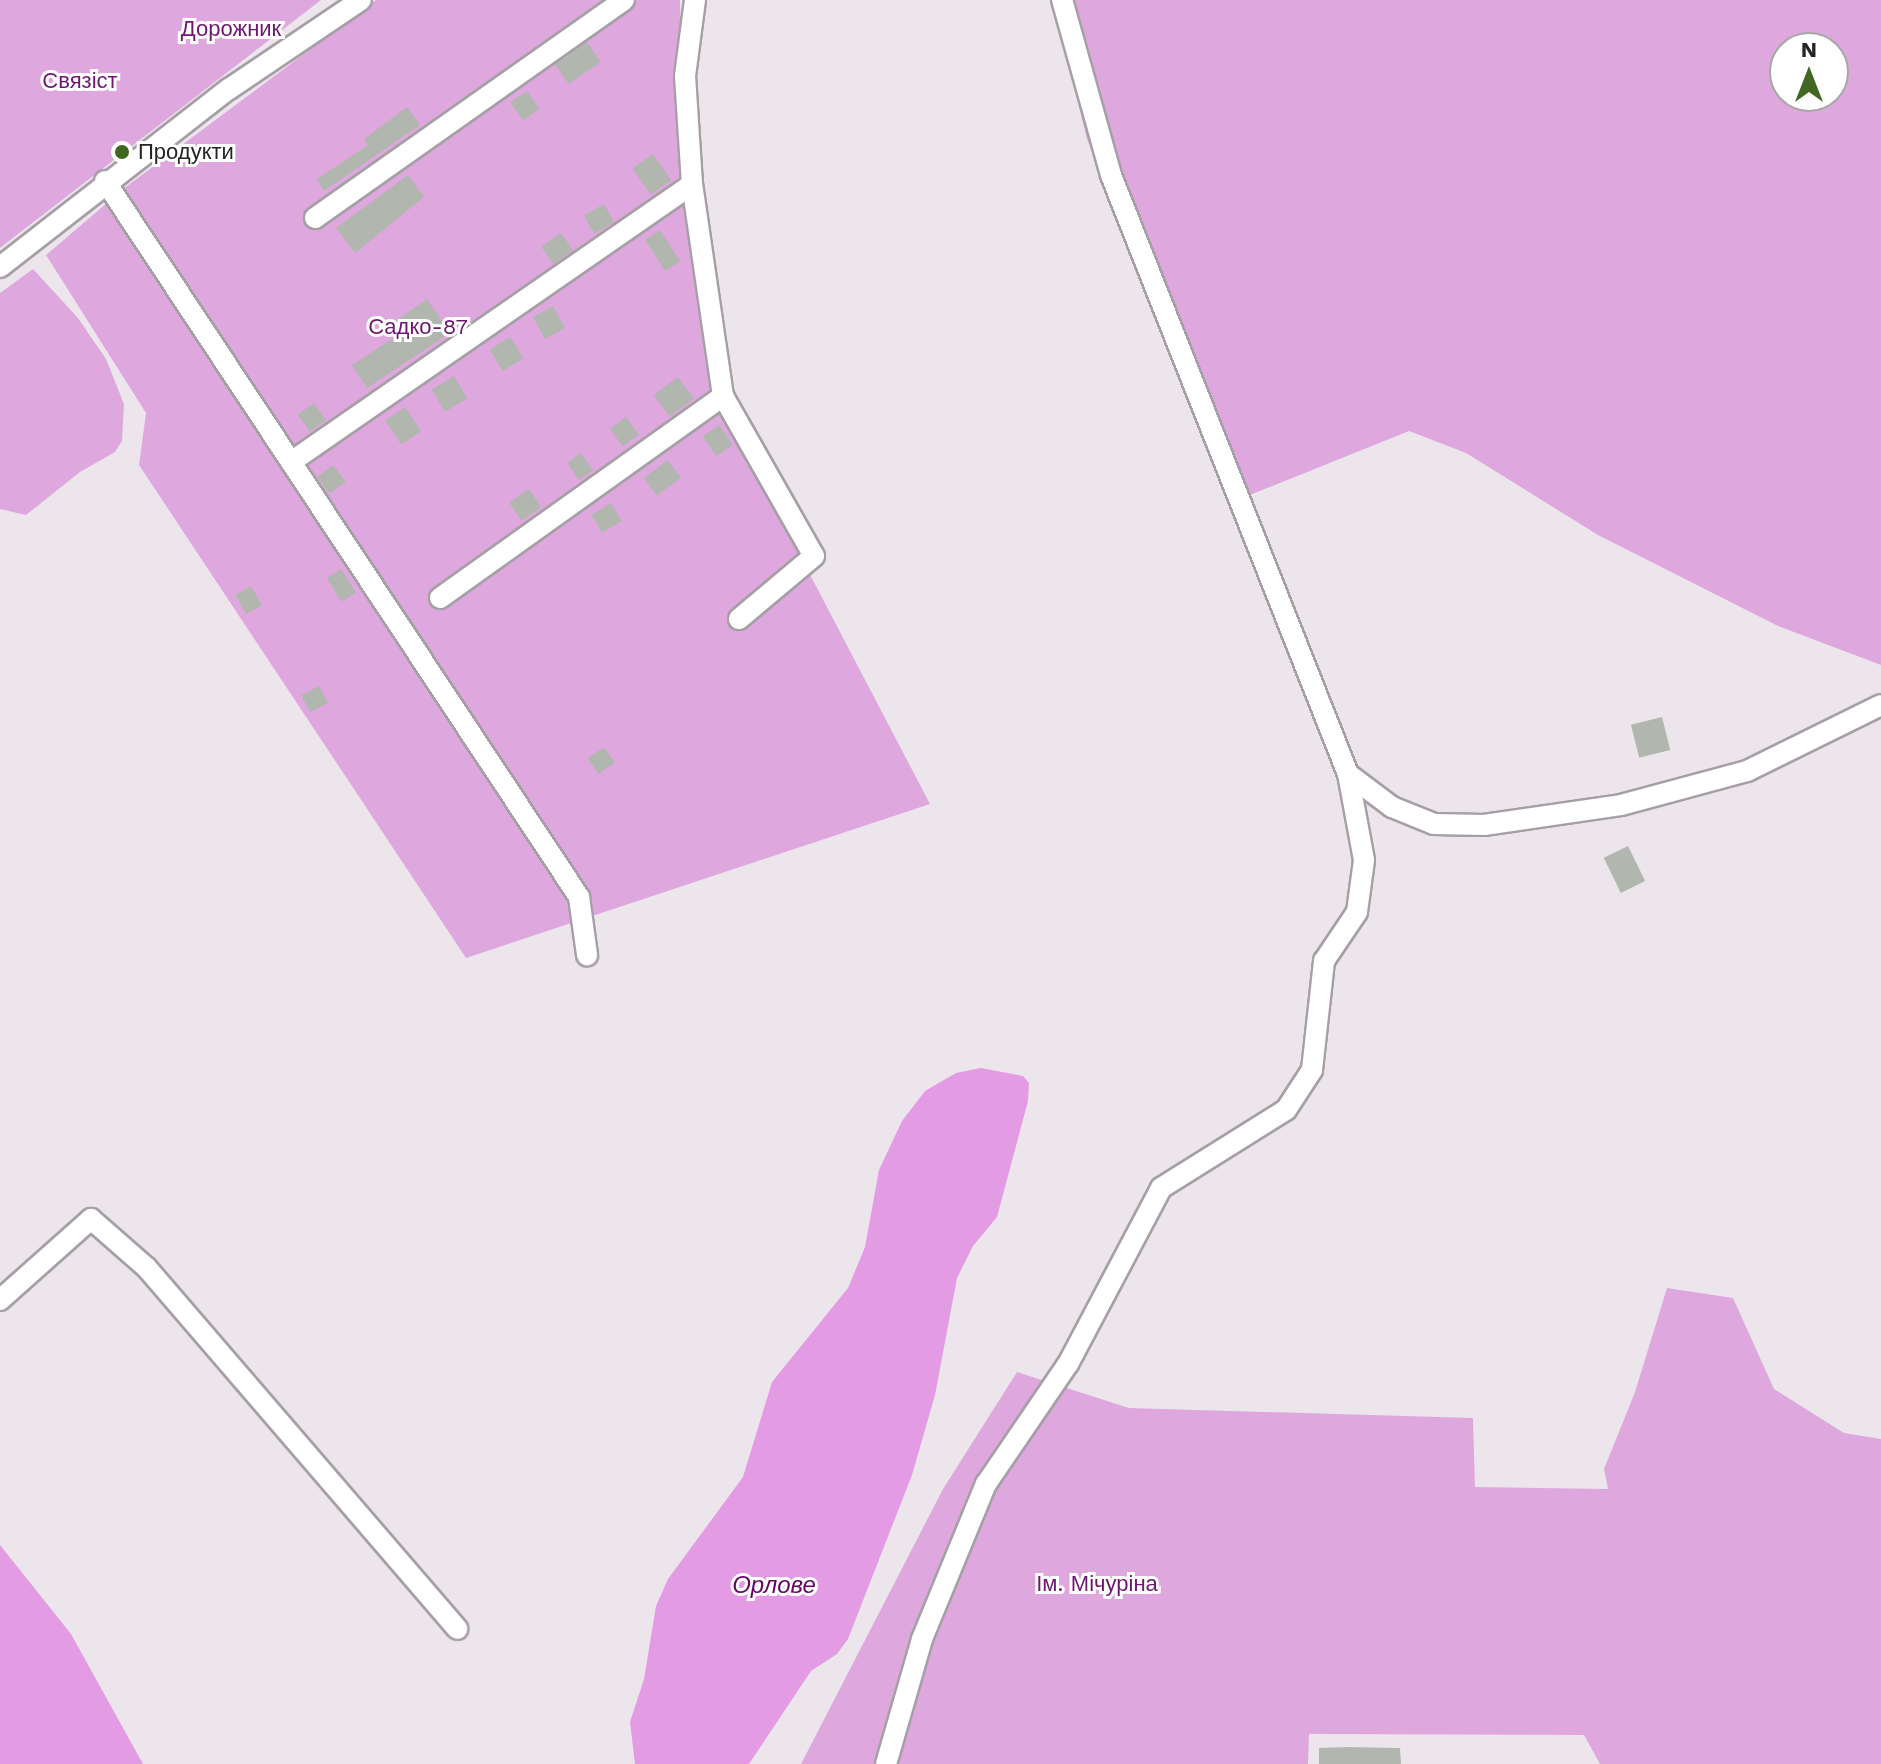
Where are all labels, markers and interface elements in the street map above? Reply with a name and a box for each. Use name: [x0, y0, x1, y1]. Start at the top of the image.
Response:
park label: Дорожник: [181, 16, 281, 42]
north arrow: [1769, 32, 1849, 112]
text: N: [1801, 37, 1817, 62]
park label: Связіст: [42, 68, 118, 94]
place label: Продукти: [138, 139, 234, 165]
marker: Продукти: [113, 143, 131, 161]
park label: Садко-87: [368, 314, 468, 340]
park label: Ім. Мічуріна: [1036, 1571, 1158, 1597]
water label: Орлове: [732, 1572, 816, 1600]

